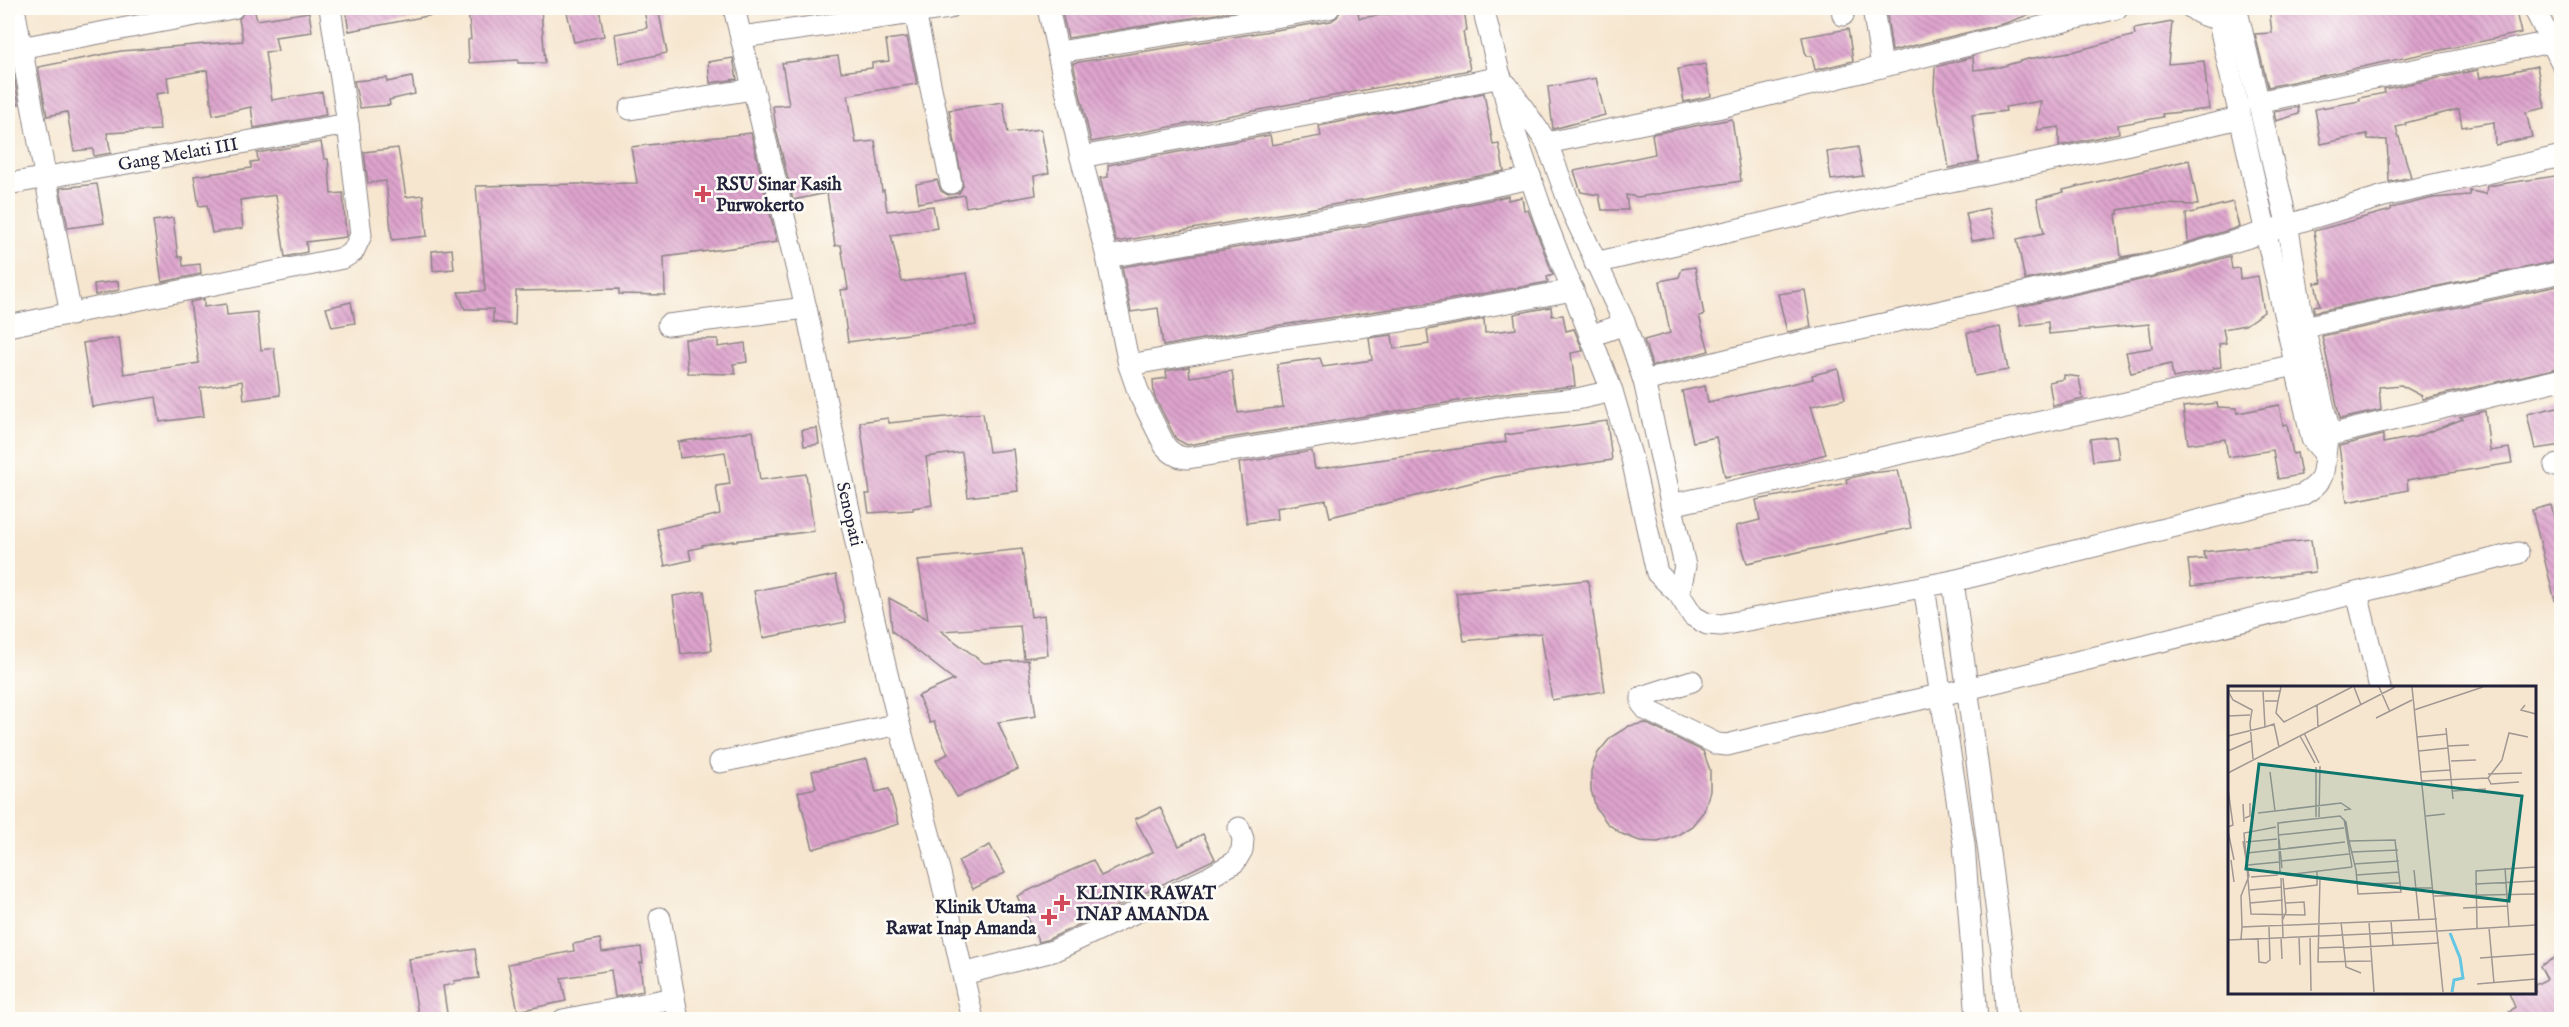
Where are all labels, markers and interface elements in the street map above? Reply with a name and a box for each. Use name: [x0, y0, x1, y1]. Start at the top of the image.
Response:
street label: Gang Melati III: [117, 134, 240, 177]
place label: RSU Sinar Kasih Purwokerto: [716, 174, 842, 218]
marker: RSU Sinar Kasih Purwokerto: [694, 185, 712, 203]
street label: Senopati: [830, 480, 867, 549]
inset map: [2228, 686, 2536, 994]
place label: KLINIK RAWAT INAP AMANDA: [1076, 883, 1217, 927]
marker: KLINIK RAWAT INAP AMANDA: [1053, 894, 1071, 912]
place label: Klinik Utama Rawat Inap Amanda: [886, 897, 1037, 941]
marker: Klinik Utama Rawat Inap Amanda: [1040, 908, 1058, 926]

